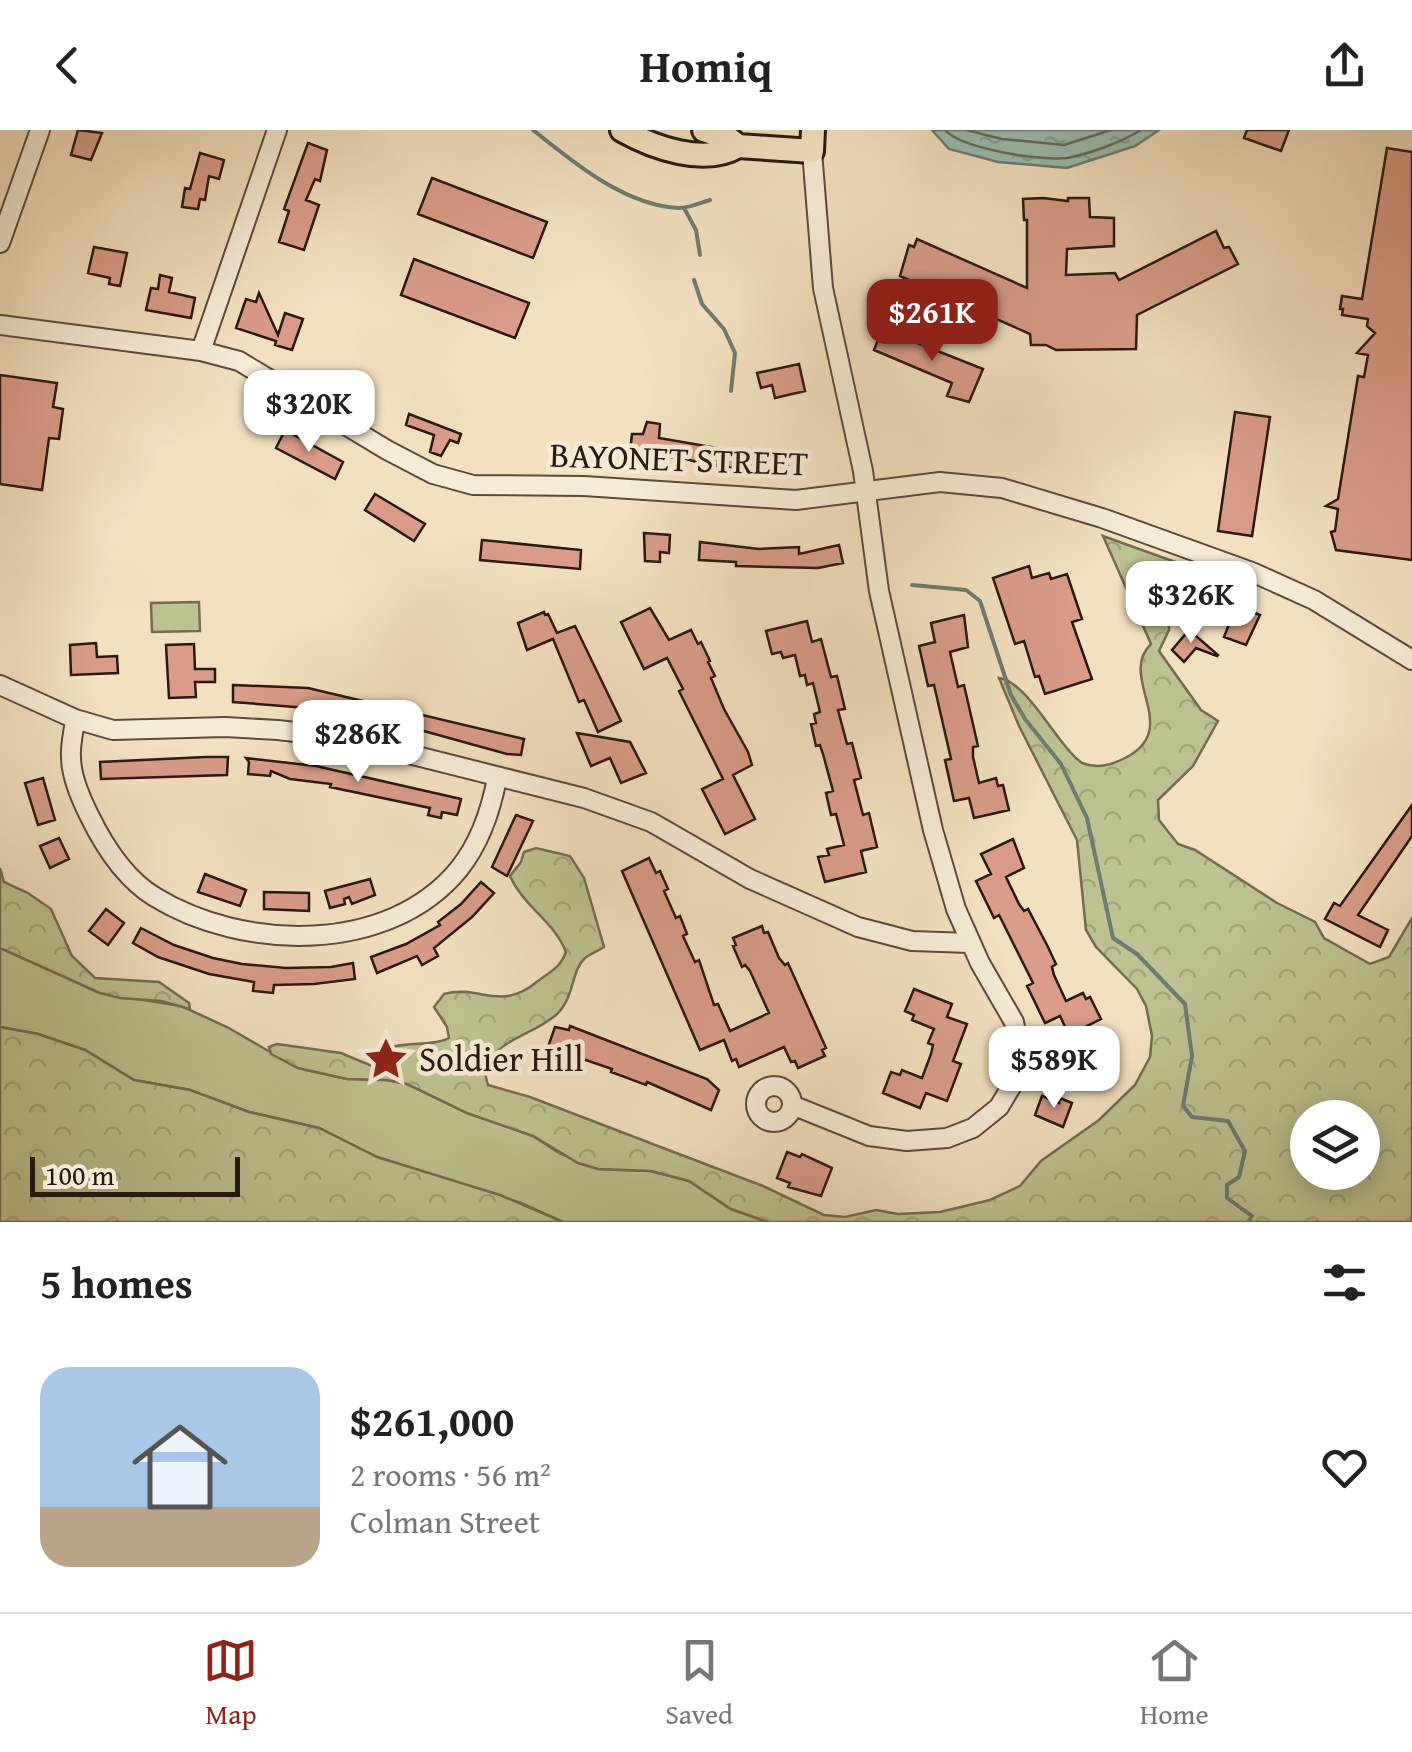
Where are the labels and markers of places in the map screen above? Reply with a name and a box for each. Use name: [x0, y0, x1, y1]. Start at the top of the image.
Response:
pin: $261K: [862, 279, 1002, 364]
pin: $320K: [239, 370, 379, 455]
pin: $326K: [1121, 561, 1261, 646]
pin: $286K: [288, 700, 428, 785]
pin: $589K: [984, 1026, 1124, 1111]
place label: Soldier Hill: [419, 1033, 584, 1084]
place icon: Soldier Hill: [362, 1035, 410, 1083]

